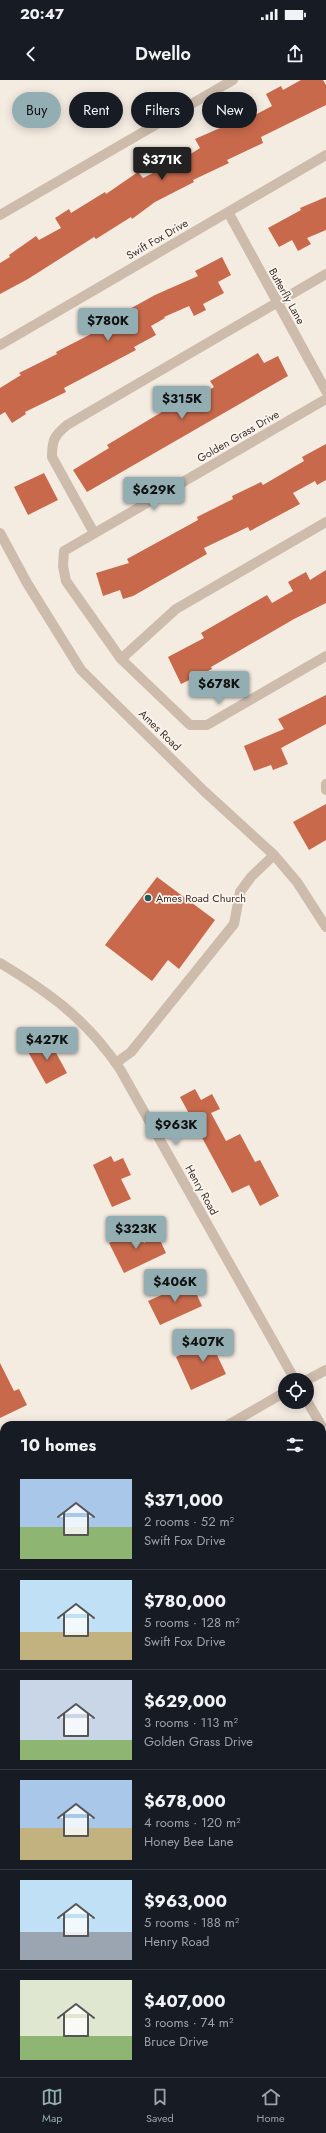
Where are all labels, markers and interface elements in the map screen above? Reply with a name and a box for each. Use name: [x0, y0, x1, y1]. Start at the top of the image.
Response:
text: 20:47: [20, 3, 64, 25]
text: Dwello: [135, 41, 191, 67]
icon: back: [20, 43, 42, 65]
icon: share: [284, 43, 306, 65]
chip: Buy: [12, 92, 61, 128]
chip: Rent: [69, 92, 123, 128]
chip: Filters: [131, 92, 194, 128]
chip: New: [202, 92, 257, 128]
pin: $371K: [134, 147, 190, 181]
text: $371K: [142, 150, 182, 169]
street label: Swift Fox Drive: [123, 215, 191, 263]
street label: Butterfly Lane: [265, 265, 309, 327]
pin: $780K: [80, 308, 136, 342]
text: $780K: [87, 311, 129, 330]
pin: $315K: [154, 386, 210, 420]
text: $315K: [162, 389, 202, 408]
street label: Golden Grass Drive: [194, 406, 282, 466]
pin: $629K: [126, 477, 182, 511]
text: $629K: [132, 480, 176, 499]
pin: $678K: [191, 671, 247, 705]
text: $678K: [198, 674, 240, 693]
street label: Ames Road: [135, 706, 185, 754]
place label: Ames Road Church: [156, 890, 246, 906]
marker: Ames Road Church: [143, 893, 153, 903]
pin: $427K: [19, 1027, 75, 1061]
text: $427K: [26, 1030, 68, 1049]
pin: $963K: [148, 1112, 204, 1146]
text: $963K: [155, 1115, 197, 1134]
street label: Henry Road: [182, 1162, 222, 1218]
pin: $323K: [108, 1216, 164, 1250]
text: $323K: [115, 1219, 157, 1238]
pin: $406K: [147, 1269, 203, 1303]
text: $406K: [153, 1272, 197, 1291]
pin: $407K: [175, 1329, 231, 1363]
text: $407K: [182, 1332, 224, 1351]
map controls: [278, 1373, 314, 1409]
button: locate: [278, 1373, 314, 1409]
text: 10 homes: [20, 1433, 96, 1457]
icon: filters: [284, 1434, 306, 1456]
text: $371,000: [144, 1488, 223, 1512]
icon: home: [52, 1495, 100, 1543]
text: 2 rooms · 52 m²: [144, 1512, 234, 1531]
text: Swift Fox Drive: [144, 1531, 225, 1550]
text: $780,000: [144, 1589, 226, 1613]
icon: home: [52, 1596, 100, 1644]
text: 5 rooms · 128 m²: [144, 1613, 240, 1632]
text: Swift Fox Drive: [144, 1632, 225, 1651]
text: $629,000: [144, 1689, 227, 1713]
icon: home: [52, 1696, 100, 1744]
text: 3 rooms · 113 m²: [144, 1713, 238, 1732]
text: Golden Grass Drive: [144, 1732, 253, 1751]
text: $678,000: [144, 1789, 226, 1813]
icon: home: [52, 1796, 100, 1844]
text: 4 rooms · 120 m²: [144, 1813, 241, 1832]
text: Honey Bee Lane: [144, 1832, 234, 1851]
text: $963,000: [144, 1889, 227, 1913]
icon: home: [52, 1896, 100, 1944]
text: 5 rooms · 188 m²: [144, 1913, 239, 1932]
text: Henry Road: [144, 1932, 209, 1951]
text: $407,000: [144, 1989, 226, 2013]
icon: home: [52, 1996, 100, 2044]
text: 3 rooms · 74 m²: [144, 2013, 233, 2032]
text: Bruce Drive: [144, 2032, 208, 2051]
tab: Map: [41, 2086, 63, 2126]
tab: Saved: [146, 2086, 174, 2126]
tab: Home: [257, 2086, 285, 2126]

